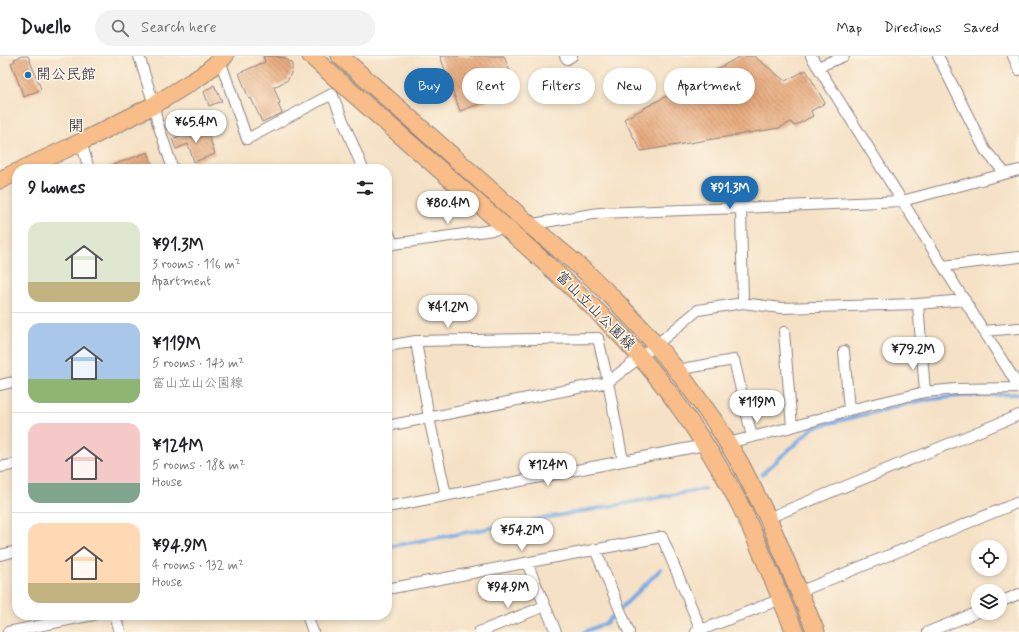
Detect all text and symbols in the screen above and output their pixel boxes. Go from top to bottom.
search box [95,10,375,46]
text: Dwello [20,15,71,40]
icon: search [109,17,131,39]
text: Search here [141,18,217,38]
text: Map [836,19,862,37]
text: Directions [884,19,942,37]
text: Saved [964,19,999,37]
place label: 開公民館 [36,65,96,85]
chip: Buy [404,68,454,104]
chip: Rent [462,68,520,104]
chip: Filters [528,68,595,104]
chip: New [603,68,656,104]
chip: Apartment [664,68,755,104]
marker: 開公民館 [23,70,33,80]
pin: ¥65.4M [163,110,229,144]
text: ¥65.4M [175,114,217,131]
district label: 開 [68,116,84,137]
pin: ¥91.3M [697,176,763,210]
text: 9 homes [28,177,85,199]
icon: filters [354,177,376,199]
text: ¥91.3M [710,180,750,197]
pin: ¥80.4M [415,191,481,225]
text: ¥80.4M [426,195,470,212]
text: ¥91.3M [152,234,204,256]
icon: home [60,238,108,286]
text: 3 rooms · 116 m² [152,256,241,273]
street label: 富山立山公園線 [551,267,639,355]
text: Apartment [152,273,211,290]
pin: ¥41.2M [415,295,481,329]
text: ¥41.2M [427,299,469,316]
text: ¥119M [152,333,201,355]
pin: ¥79.2M [880,337,946,371]
icon: home [60,339,108,387]
text: ¥79.2M [891,341,935,358]
text: 5 rooms · 143 m² [152,355,244,372]
text: 富山立山公園線 [152,375,243,392]
pin: ¥119M [729,390,785,424]
text: ¥119M [738,394,776,411]
text: ¥124M [152,435,203,457]
icon: home [60,439,108,487]
pin: ¥124M [520,453,576,487]
text: 5 rooms · 188 m² [152,457,245,474]
text: ¥124M [528,457,568,474]
text: House [152,474,183,491]
pin: ¥54.2M [489,518,555,552]
text: ¥54.2M [500,522,544,539]
text: ¥94.9M [152,535,207,557]
icon: home [60,539,108,587]
map controls [971,540,1007,620]
button: locate [971,540,1007,576]
text: 4 rooms · 132 m² [152,557,244,574]
text: House [152,574,183,591]
pin: ¥94.9M [475,575,541,609]
text: ¥94.9M [487,579,529,596]
button: layers [971,584,1007,620]

